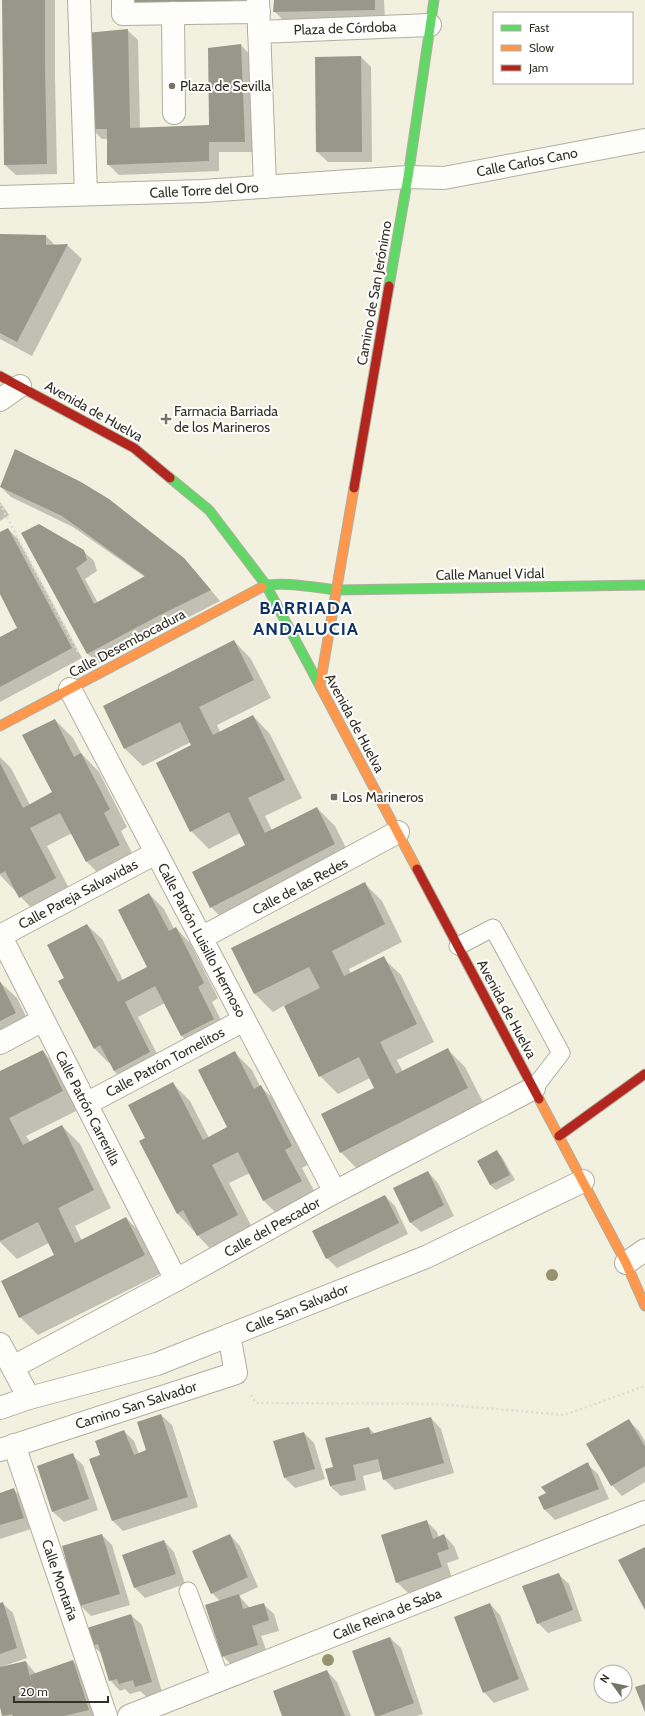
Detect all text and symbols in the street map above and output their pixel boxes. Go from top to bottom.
legend [493,12,633,84]
street label: Plaza de Córdoba [293,17,397,39]
text: Fast [529,20,549,35]
text: Slow [529,40,554,55]
text: Jam [528,60,548,75]
place label: Plaza de Sevilla [180,77,271,95]
marker: Plaza de Sevilla [167,81,177,91]
street label: Calle Carlos Cano [475,143,579,181]
street label: Calle Torre del Oro [149,178,259,202]
street label: Camino de San Jerónimo [352,219,396,367]
street label: Avenida de Huelva [42,377,147,446]
place label: Farmacia Barriada de los Marineros [174,402,278,436]
marker: Farmacia Barriada de los Marineros [161,414,171,424]
street label: Calle Manuel Vidal [435,564,545,584]
district label: BARRIADA ANDALUCIA [253,597,359,640]
street label: Calle Desembocadura [66,605,189,681]
street label: Avenida de Huelva [321,670,389,776]
place label: Los Marineros [342,788,424,806]
marker: Los Marineros [329,792,339,802]
street label: Calle de las Redes [249,853,351,919]
street label: Calle Pareja Salvavidas [15,855,141,933]
street label: Calle Patrón Luisillo Hermoso [154,860,251,1021]
street label: Avenida de Huelva [473,956,541,1062]
street label: Calle Patrón Tornelitos [102,1023,228,1101]
street label: Calle Patrón Carrerilla [51,1048,125,1169]
street label: Calle del Pescador [221,1193,324,1261]
street label: Calle San Salvador [243,1279,352,1337]
street label: Camino San Salvador [73,1377,200,1433]
street label: Calle Montaña [38,1537,82,1623]
street label: Calle Reina de Saba [330,1584,444,1644]
north arrow [593,1664,633,1704]
text: N [597,1671,613,1686]
scale bar [14,1678,108,1704]
text: 20 m [20,1684,48,1699]

